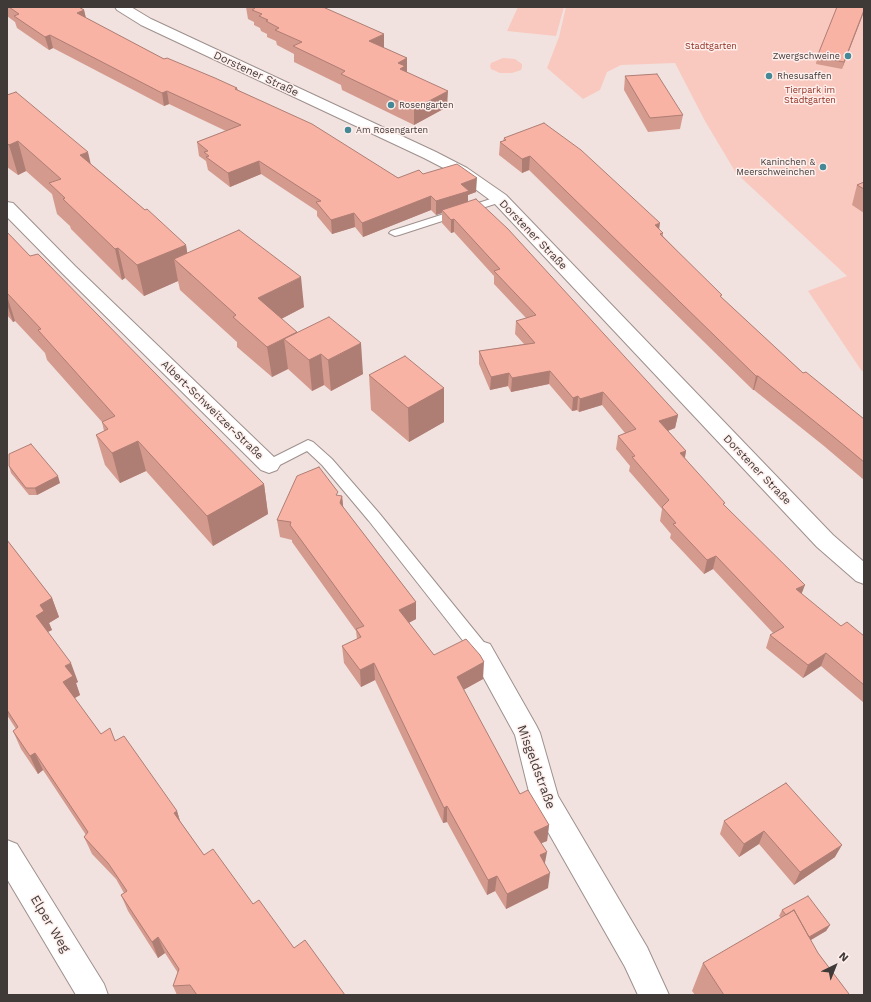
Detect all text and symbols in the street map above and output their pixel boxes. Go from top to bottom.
park label: Stadtgarten [685,41,737,51]
street label: Dorstener Straße [211,49,301,99]
place label: Zwergschweine [773,51,840,61]
marker: Zwergschweine [843,51,853,61]
marker: Rhesusaffen [764,71,774,81]
place label: Rhesusaffen [777,71,832,81]
park label: Tierpark im Stadtgarten [784,85,836,106]
marker: Rosengarten [386,100,396,110]
place label: Rosengarten [399,100,454,110]
marker: Am Rosengarten [343,125,353,135]
place label: Am Rosengarten [356,125,428,135]
place label: Kaninchen & Meerschweinchen [736,157,815,178]
marker: Kaninchen & Meerschweinchen [818,162,828,172]
street label: Dorstener Straße [496,197,570,273]
street label: Albert-Schweitzer-Straße [158,358,266,462]
street label: Dorstener Straße [720,432,794,508]
street label: Misgeldstraße [514,723,558,811]
street label: Elper Weg [27,892,73,956]
north arrow [815,946,855,986]
text: N [836,949,851,964]

